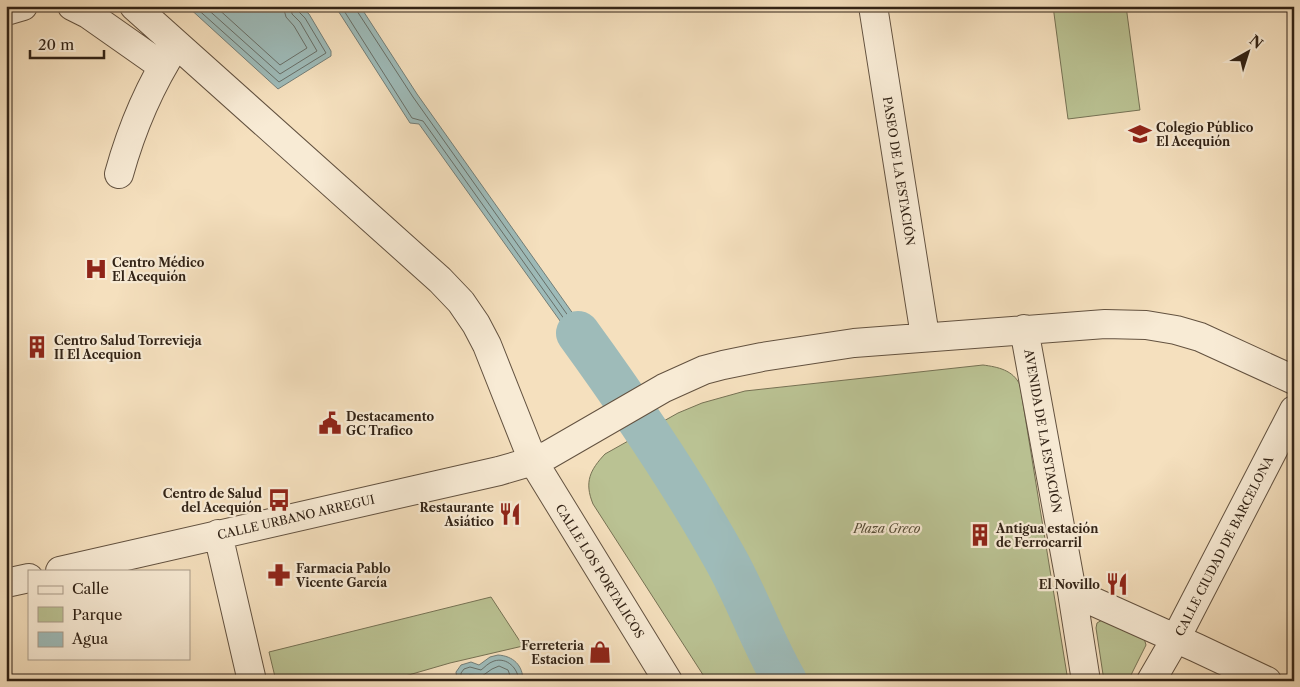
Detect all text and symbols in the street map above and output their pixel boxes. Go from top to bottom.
scale bar [30,28,104,60]
north arrow [1222,28,1272,78]
text: N [1246,31,1267,53]
text: 20 m [38,35,74,54]
street label: PASEO DE LA ESTACIÓN [880,95,919,247]
place label: Colegio Público El Acequión [1156,120,1254,149]
school or university icon: Colegio Público El Acequión [1127,121,1153,147]
place label: Centro Médico El Acequión [112,255,205,284]
hospital icon: Centro Médico El Acequión [83,256,109,282]
place label: Centro Salud Torrevieja II El Acequion [54,333,203,362]
building icon: Centro Salud Torrevieja II El Acequion [24,334,50,360]
street label: AVENIDA DE LA ESTACIÓN [1021,347,1066,514]
place label: Destacamento GC Trafico [346,409,435,438]
public building icon: Destacamento GC Trafico [317,410,343,436]
street label: CALLE CIUDAD DE BARCELONA [1172,452,1277,639]
place label: Centro de Salud del Acequión [163,486,263,515]
bus stop icon: Centro de Salud del Acequión [266,487,292,513]
street label: CALLE URBANO ARREGUI [216,492,376,542]
place label: Restaurante Asiático [420,500,494,529]
restaurant icon: Restaurante Asiático [497,501,523,527]
street label: CALLE LOS PORTALICOS [552,501,648,641]
park label: Plaza Greco [853,521,921,536]
place label: Antigua estación de Ferrocarril [995,521,1099,550]
building icon: Antigua estación de Ferrocarril [967,522,993,548]
place label: Farmacia Pablo Vicente García [295,561,391,590]
pharmacy icon: Farmacia Pablo Vicente García [266,562,292,588]
legend [28,570,190,660]
restaurant icon: El Novillo [1104,571,1130,597]
place label: El Novillo [1039,577,1100,592]
text: Calle [72,579,109,598]
text: Parque [72,605,122,624]
text: Agua [71,629,108,648]
place label: Ferreteria Estacion [521,638,585,667]
shop icon: Ferreteria Estacion [587,639,613,665]

